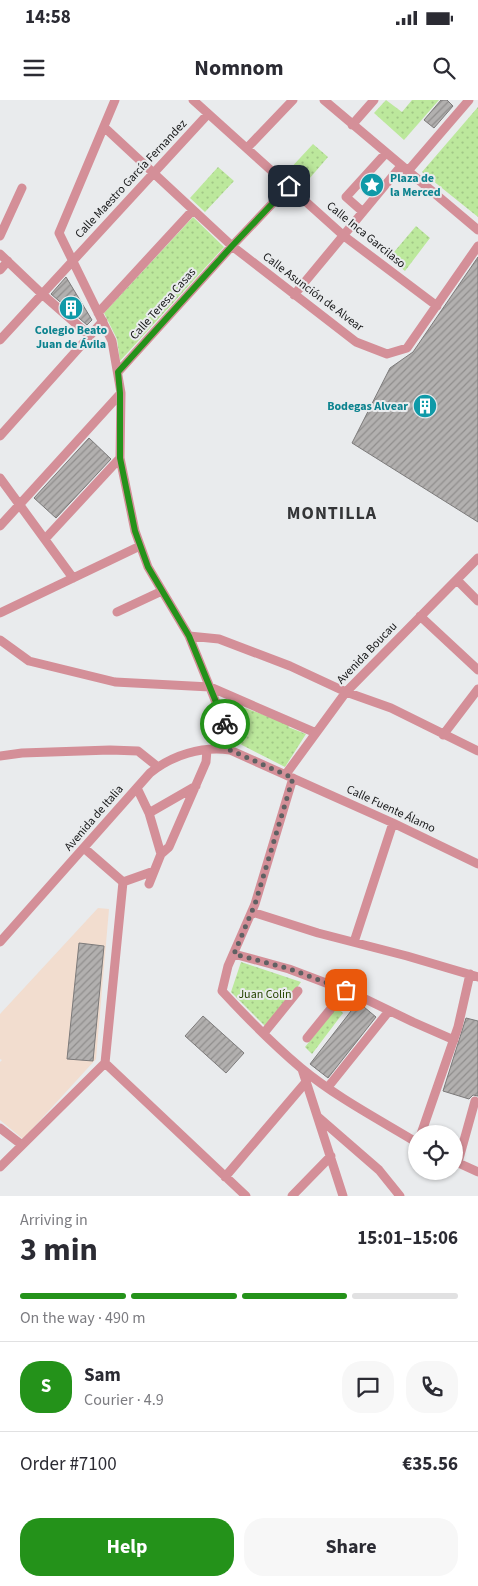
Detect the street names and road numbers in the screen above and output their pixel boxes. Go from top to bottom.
street label: Calle Maestro García Fernandez [71,116,191,242]
street label: Calle Inca Garcilaso [323,198,409,272]
street label: Calle Asunción de Alvear [259,248,368,336]
street label: Calle Teresa Casas [126,264,200,344]
street label: Avenida Boucau [333,618,401,688]
street label: Avenida de Italia [60,781,128,855]
street label: Calle Fuente Álamo [344,781,438,837]

